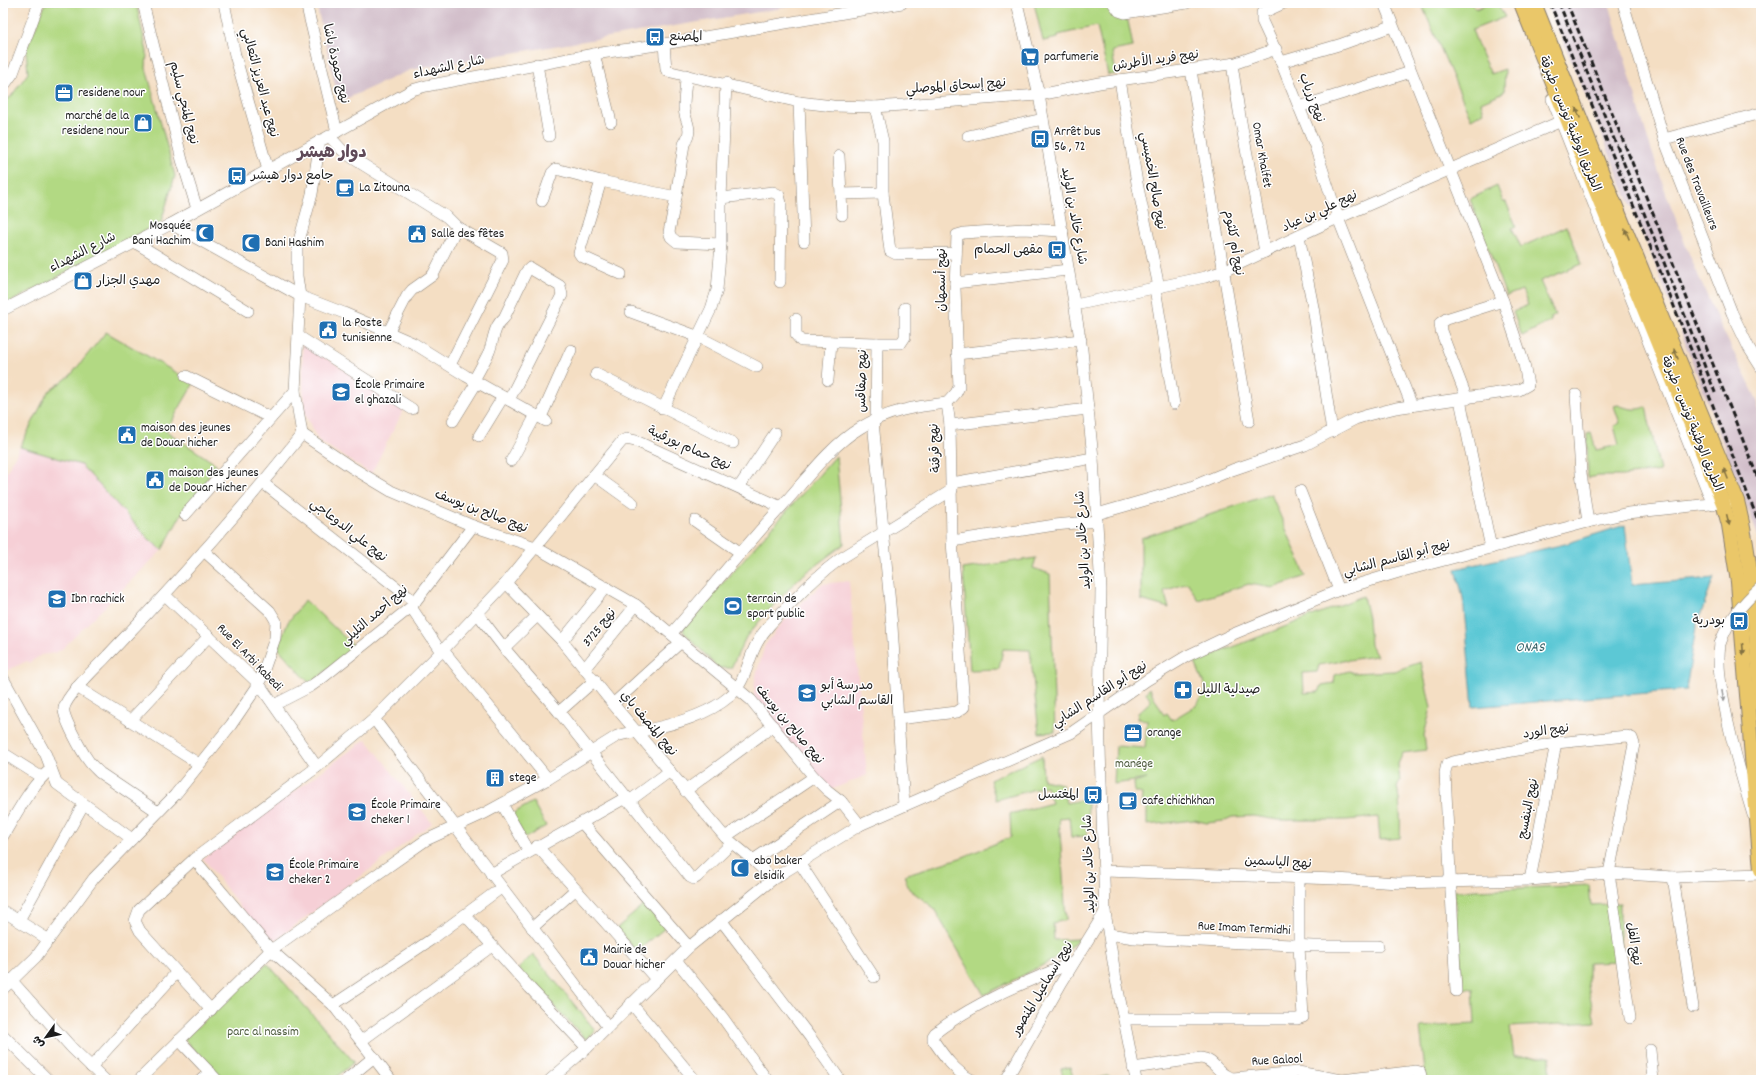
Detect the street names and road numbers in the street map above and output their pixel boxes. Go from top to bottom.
street label: نهج حمودة باشا [317,22,353,106]
street label: نهج عبد العزيز الثعالبي [235,26,283,140]
street label: نهج فريد الأطرش [1112,45,1200,76]
street label: شارع الشهداء [411,51,487,85]
street label: الطريق الوطنية تونس - طبرقة [1533,53,1605,195]
street label: نهج المنجي سليم [163,59,203,147]
street label: نهج زرياب [1293,70,1329,126]
street label: نهج إسحاق الموصلي [905,74,1007,100]
street label: Omar Khalfet [1246,121,1276,190]
street label: نهج صالح الخميسي [1134,131,1170,231]
street label: Rue des Travailleurs [1669,135,1723,233]
street label: شارع خالد بن الوليد [1055,166,1091,266]
street label: نهج علي بن عياد [1279,186,1361,238]
street label: نهج أم كلثوم [1218,209,1248,277]
street label: شارع الشهداء [46,228,120,278]
street label: نهج أسمهان [933,248,952,312]
street label: نهج صفاقس [853,349,873,413]
street label: الطريق الوطنية تونس - طبرقة [1655,353,1727,495]
street label: نهج حمام بورقيبة [644,422,734,476]
street label: نهج قرقنة [925,423,947,473]
street label: نهج صالح بن يوسف [432,485,530,539]
street label: شارع خالد بن الوليد [1071,490,1097,590]
street label: نهج علي الدوعاجي [305,495,391,567]
street label: نهج أبو القاسم الشابي [1341,536,1453,582]
street label: نهج أحمد التليلي [337,581,413,651]
street label: نهج 3725 [579,605,621,651]
street label: Rue El Arbi Kabedi [212,620,287,696]
street label: نهج أبو القاسم الشابي [1049,657,1151,733]
street label: نهج صالح بن يوسف [750,681,828,769]
street label: نهج المنصف باي [615,687,681,761]
street label: نهج الورد [1522,719,1570,745]
street label: نهج البنفسج [1514,777,1544,841]
street label: شارع خالد بن الوليد [1079,814,1101,914]
street label: نهج الياسمين [1244,852,1312,874]
street label: Rue Imam Termidhi [1197,917,1292,941]
street label: نهج الفل [1620,921,1646,967]
street label: نهج اسماعيل المنصور [1007,938,1079,1041]
street label: Rue Galool [1251,1050,1303,1072]

